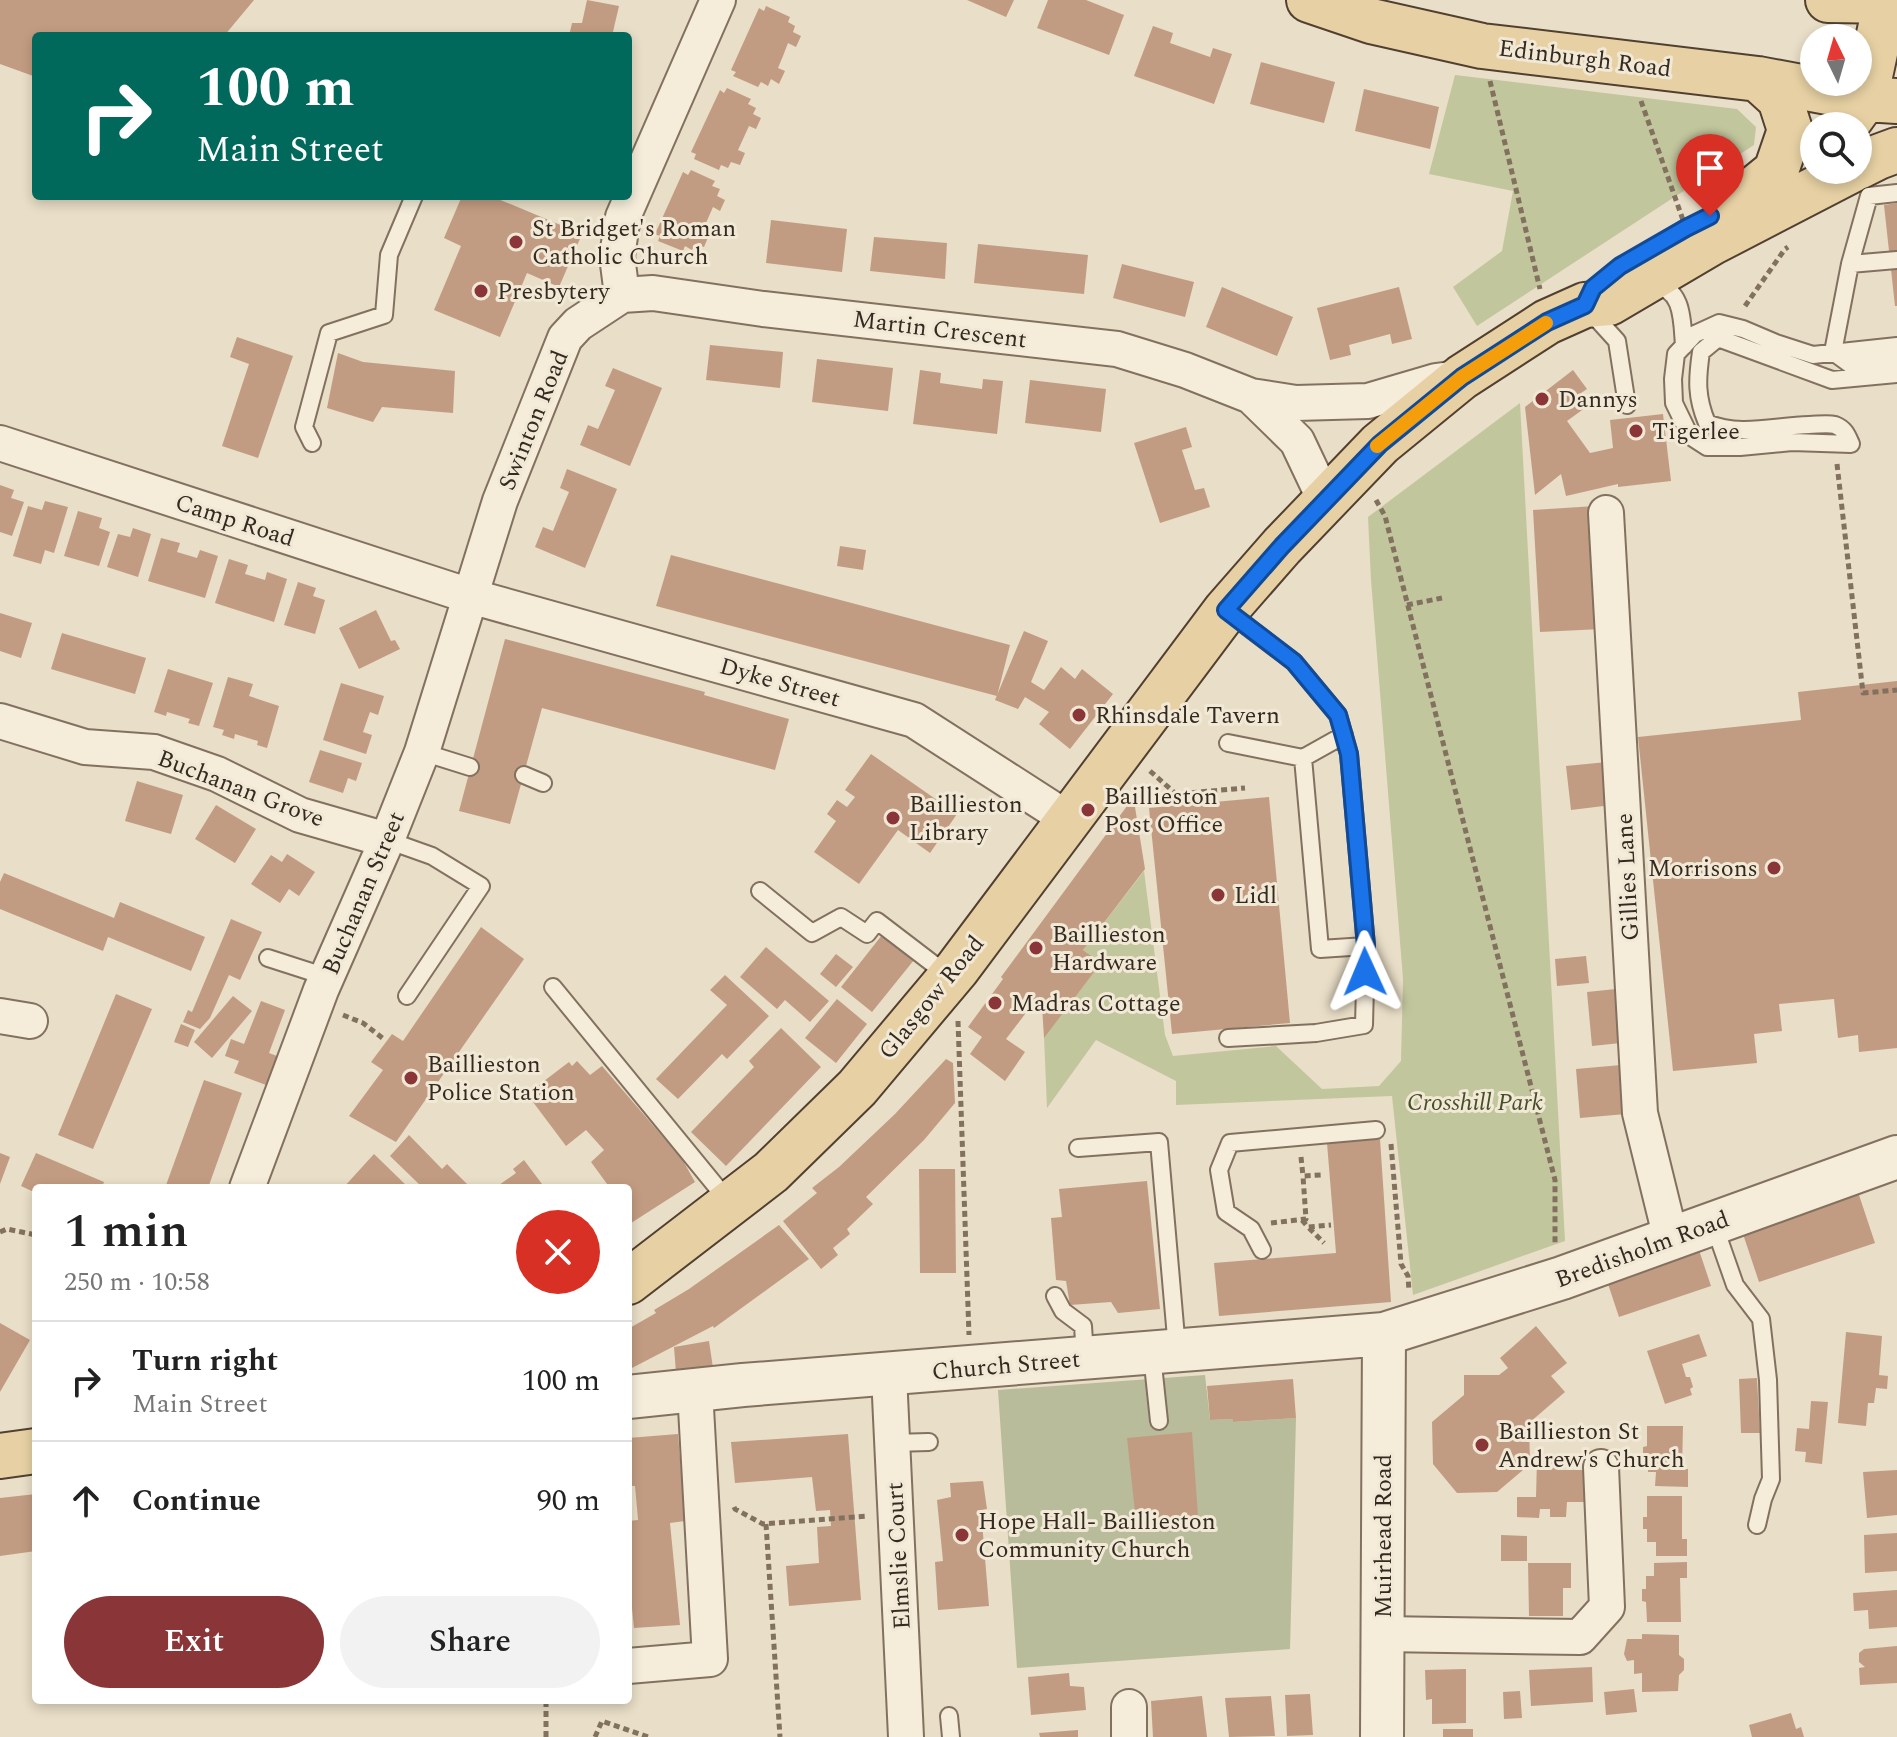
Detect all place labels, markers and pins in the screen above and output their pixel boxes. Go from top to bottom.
pin [1676,134,1744,216]
place label: St Bridget's Roman Catholic Church [532,211,736,275]
marker: St Bridget's Roman Catholic Church [507,233,525,251]
place label: Presbytery [497,274,611,310]
marker: Presbytery [472,282,490,300]
place label: Dannys [1558,382,1638,418]
marker: Dannys [1533,390,1551,408]
place label: Tigerlee [1652,414,1740,450]
marker: Tigerlee [1627,422,1645,440]
place label: Rhinsdale Tavern [1095,698,1280,734]
marker: Rhinsdale Tavern [1070,706,1088,724]
place label: Baillieston Post Office [1104,779,1223,843]
place label: Baillieston Library [909,787,1023,851]
marker: Baillieston Post Office [1079,801,1097,819]
marker: Baillieston Library [884,809,902,827]
place label: Morrisons [1648,851,1758,887]
marker: Morrisons [1765,859,1783,877]
place label: Lidl [1234,878,1277,914]
marker: Lidl [1209,886,1227,904]
place label: Baillieston Hardware [1052,917,1166,981]
marker: Baillieston Hardware [1027,939,1045,957]
place label: Madras Cottage [1011,986,1181,1022]
marker: Madras Cottage [986,994,1004,1012]
place label: Baillieston Police Station [427,1047,575,1111]
marker: Baillieston Police Station [402,1069,420,1087]
place label: Baillieston St Andrew's Church [1498,1414,1685,1478]
marker: Baillieston St Andrew's Church [1473,1436,1491,1454]
place label: Hope Hall- Baillieston Community Church [978,1504,1216,1568]
marker: Hope Hall- Baillieston Community Church [953,1526,971,1544]

